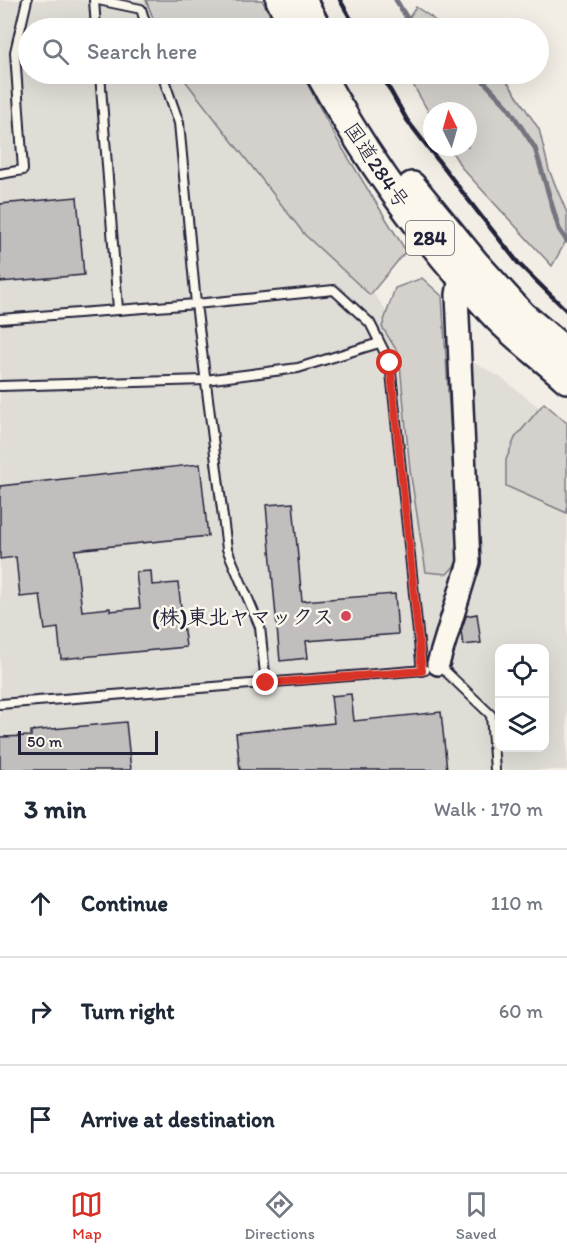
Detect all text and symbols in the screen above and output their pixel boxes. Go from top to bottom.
search box [18,18,549,84]
icon: search [39,35,72,68]
text: Search here [87,38,197,65]
north arrow [423,102,477,156]
street label: 国道284号 [339,117,415,213]
road number: 284 [406,221,454,255]
route start [376,349,402,375]
place label: (株)東北ヤマックス [152,604,334,630]
marker: (株)東北ヤマックス [339,609,353,623]
map controls [495,644,549,752]
button: locate [495,644,549,698]
route end [252,669,278,695]
button: layers [495,698,549,752]
scale bar [18,728,158,756]
text: 50 m [27,732,62,751]
text: 3 min [24,793,86,825]
text: Walk · 170 m [434,797,543,821]
icon: ahead [24,887,57,920]
text: Continue [81,890,168,917]
text: 110 m [491,891,543,915]
icon: right [24,995,57,1028]
text: Turn right [81,998,175,1025]
text: 60 m [499,999,543,1023]
icon: arrive [24,1103,57,1136]
text: Arrive at destination [81,1106,275,1133]
tab: Map [70,1188,103,1243]
tab: Directions [244,1188,315,1243]
tab: Saved [456,1188,497,1243]

